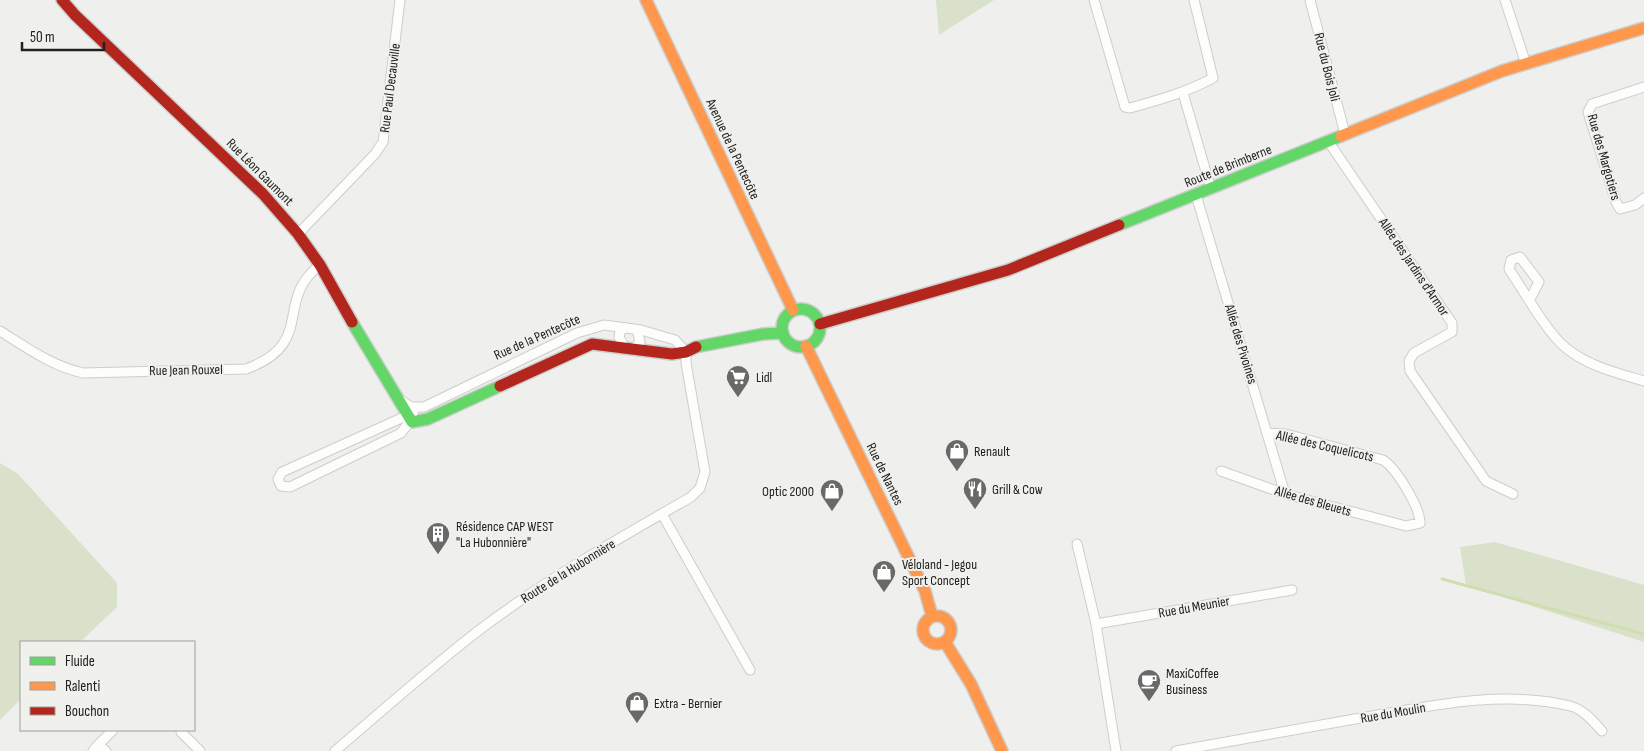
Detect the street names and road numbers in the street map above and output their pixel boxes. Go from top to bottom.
street label: Rue du Bois Joli [1310,31,1344,103]
street label: Rue Paul Decauville [376,42,404,134]
street label: Avenue de la Pentecôte [702,95,764,202]
street label: Rue des Margotiers [1584,112,1624,202]
street label: Rue Léon Gaumont [223,135,297,209]
street label: Route de Brimberne [1182,141,1274,191]
street label: Allée des Jardins d'Armor [1374,214,1453,319]
street label: Allée des Pivoines [1221,301,1261,386]
street label: Rue de la Pentecôte [491,310,583,364]
street label: Rue Jean Rouxel [149,361,223,379]
street label: Allée des Coquelicots [1274,426,1375,465]
street label: Rue de Nantes [863,440,907,508]
street label: Allée des Bleuets [1272,482,1353,520]
street label: Route de la Hubonnière [518,535,618,607]
street label: Rue du Meunier [1157,592,1231,622]
street label: Rue du Moulin [1359,699,1427,727]

